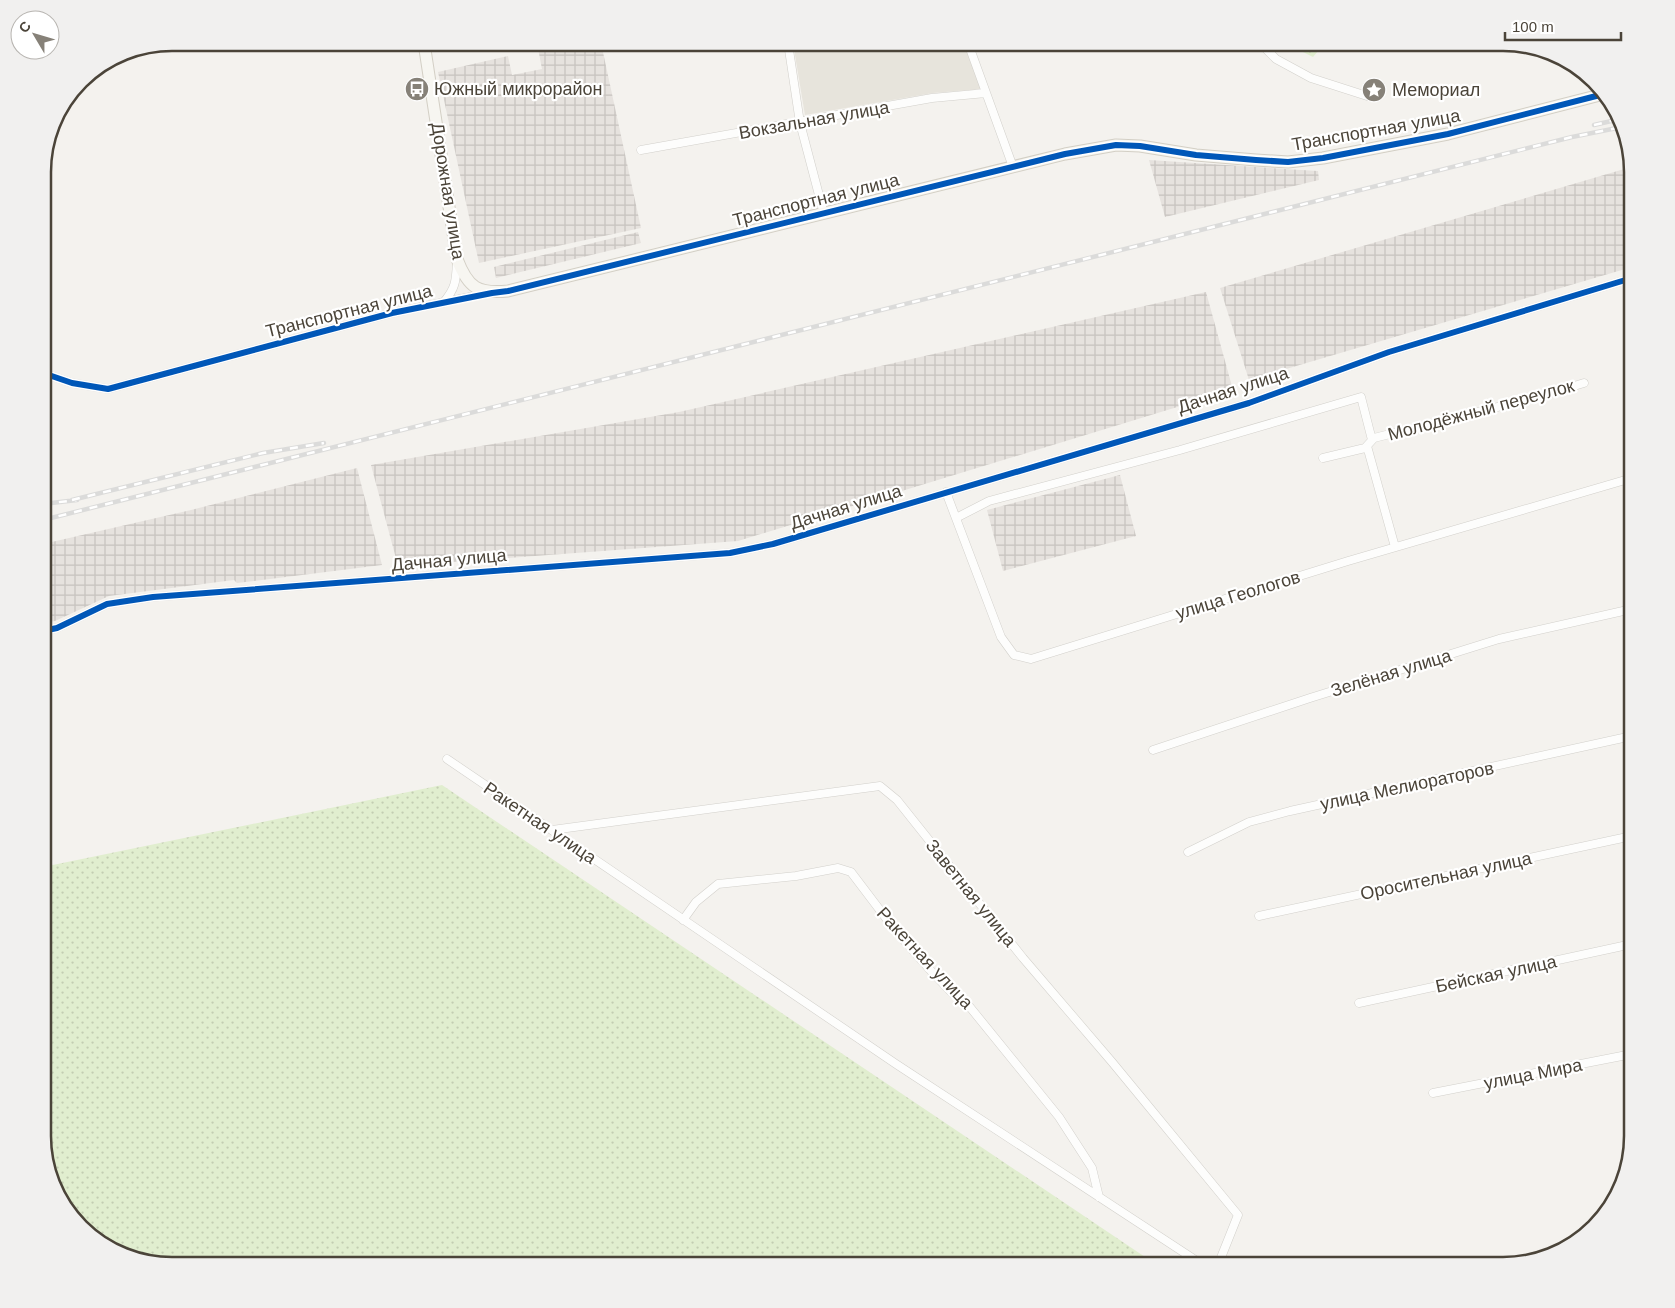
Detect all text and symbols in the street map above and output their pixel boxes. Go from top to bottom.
north arrow [10,10,60,60]
scale bar [1505,10,1621,42]
text: С [15,18,34,36]
text: 100 m [1512,18,1554,35]
bus stop icon: Южный микрорайон [404,76,430,102]
place icon: Мемориал [1361,77,1387,103]
place label: Южный микрорайон [434,79,603,99]
place label: Мемориал [1392,80,1480,100]
street label: Вокзальная улица [737,97,892,143]
street label: Транспортная улица [1290,105,1463,155]
street label: Дорожная улица [427,121,469,262]
street label: Транспортная улица [731,169,902,230]
street label: Транспортная улица [264,280,435,341]
street label: Дачная улица [1175,362,1292,417]
street label: Молодёжный переулок [1385,375,1577,445]
street label: Дачная улица [788,480,905,533]
street label: Дачная улица [391,545,508,575]
street label: улица Геологов [1173,567,1303,623]
street label: Зелёная улица [1328,645,1455,701]
street label: улица Мелиораторов [1318,758,1496,814]
street label: Ракетная улица [480,778,601,869]
street label: Заветная улица [922,835,1021,951]
street label: Оросительная улица [1359,848,1534,904]
street label: Ракетная улица [873,903,978,1014]
street label: Бейская улица [1434,951,1559,997]
street label: улица Мира [1482,1054,1585,1093]

